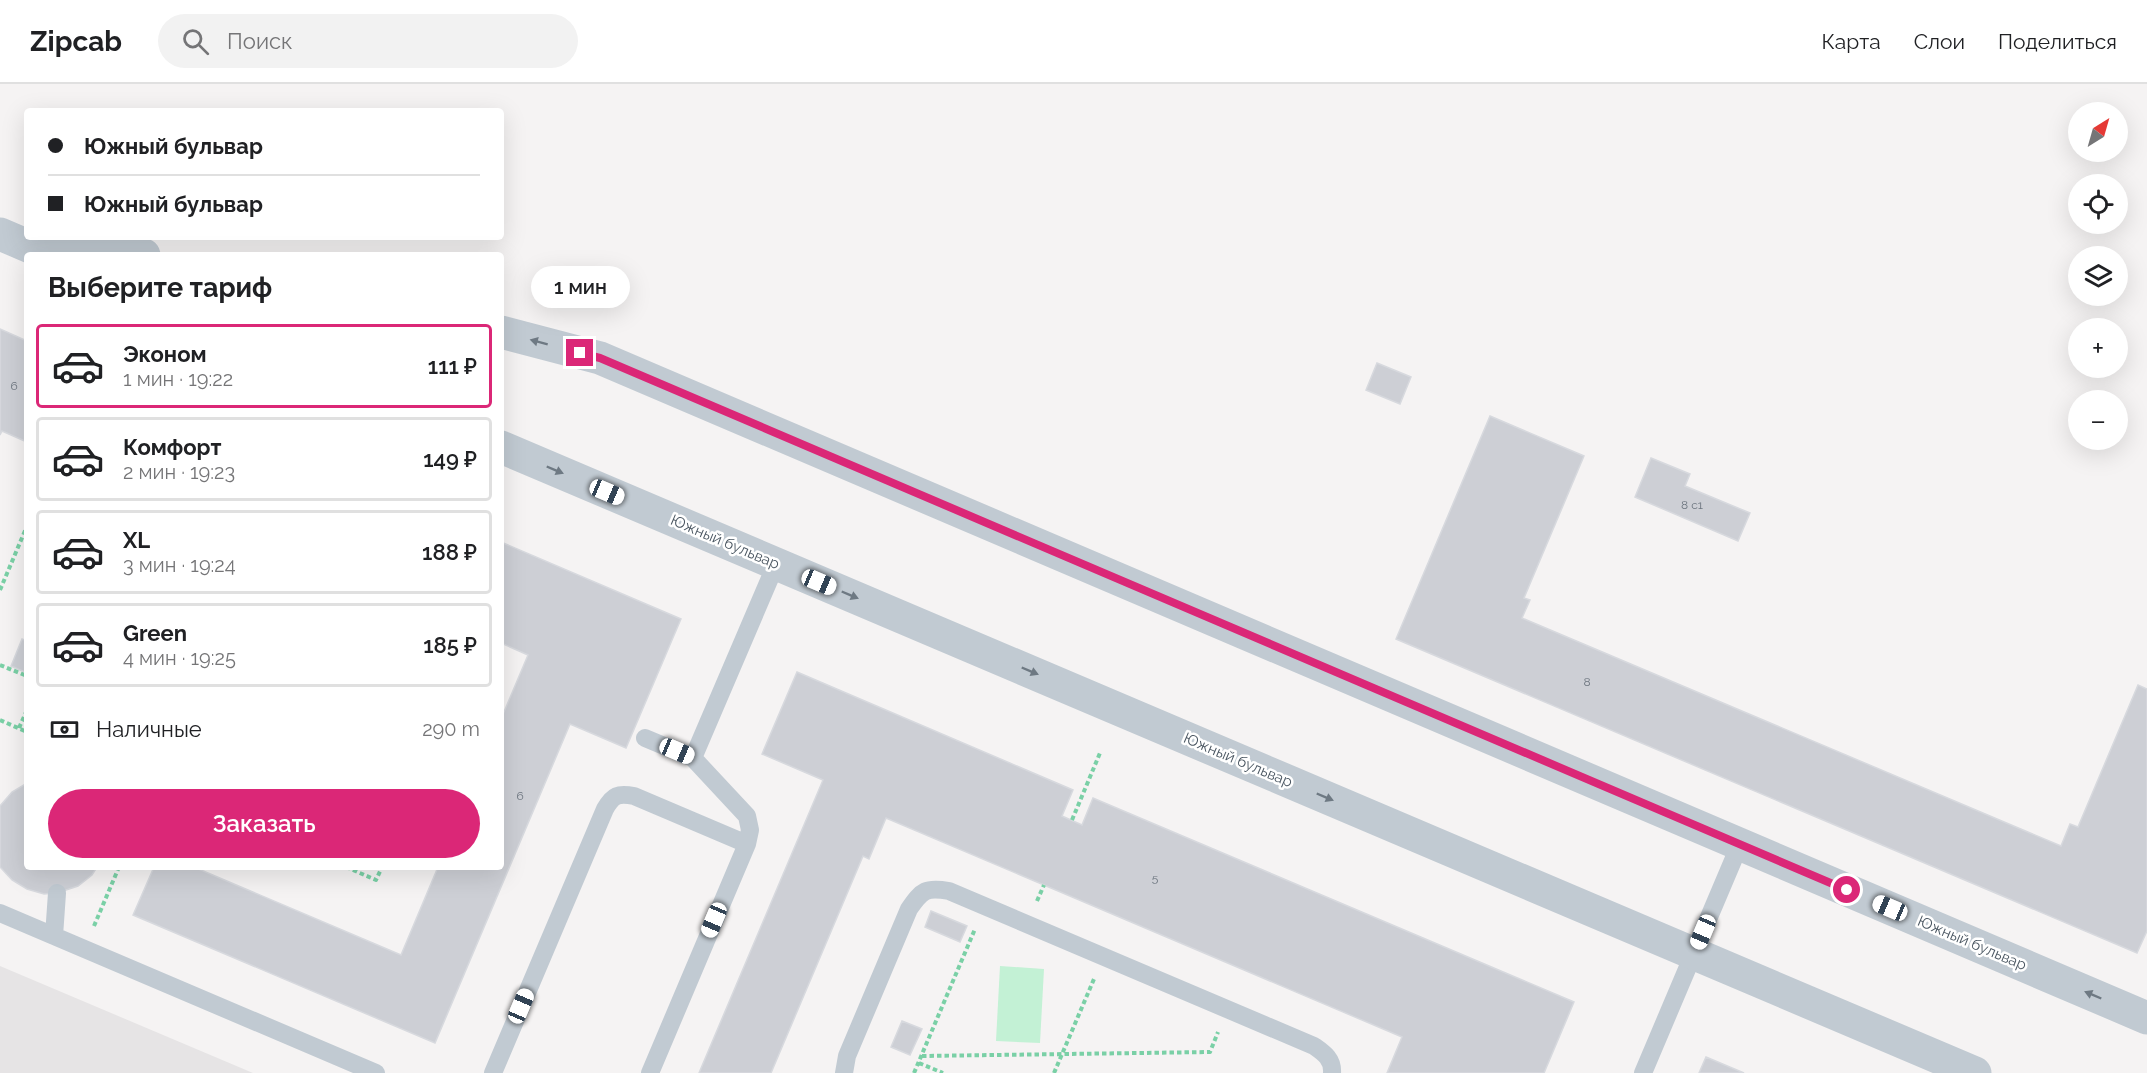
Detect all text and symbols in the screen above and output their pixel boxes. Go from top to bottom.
search box [158,14,578,68]
text: Zipcab [30,25,122,58]
icon: search [179,25,212,58]
text: Поиск [227,28,292,54]
text: Карта [1822,29,1881,54]
text: Слои [1914,29,1965,54]
text: Поделиться [1998,29,2117,54]
north arrow [2068,102,2128,162]
map controls [2068,102,2128,450]
text: Южный бульвар [84,133,263,159]
button: locate [2068,174,2128,234]
text: Южный бульвар [84,191,263,217]
button: layers [2068,246,2128,306]
callout: 1 мин [530,266,630,308]
text: Выберите тариф [48,272,272,303]
text: 1 мин [554,275,607,299]
button: + [2068,318,2128,378]
one-way arrow [530,337,548,346]
icon: car [51,339,105,393]
route end [566,339,593,366]
text: Эконом [123,341,207,367]
text: 111 ₽ [428,353,477,379]
text: 1 мин · 19:22 [123,367,233,391]
house number: 6 [10,379,18,393]
button: − [2068,390,2128,450]
icon: car [51,432,105,486]
text: Комфорт [123,434,221,460]
text: 149 ₽ [423,446,477,472]
text: 2 мин · 19:23 [123,460,235,484]
one-way arrow [546,466,564,475]
car [587,477,627,507]
house number: 8 с1 [1681,498,1703,512]
street label: Южный бульвар [668,511,782,573]
icon: car [51,525,105,579]
text: XL [123,527,150,553]
text: 188 ₽ [422,539,477,565]
text: 3 мин · 19:24 [123,553,236,577]
car [799,567,839,597]
one-way arrow [842,590,860,600]
icon: car [51,618,105,672]
text: Green [123,620,187,646]
text: 185 ₽ [423,632,477,658]
text: 4 мин · 19:25 [123,646,236,670]
one-way arrow [1021,667,1038,676]
house number: 8 [1583,675,1591,689]
icon: cash [48,713,81,746]
text: Наличные [96,716,202,742]
text: 290 m [422,717,480,741]
street label: Южный бульвар [1181,729,1295,791]
car [657,736,697,766]
button: Заказать [48,789,480,858]
house number: 6 [516,789,524,803]
one-way arrow [1317,792,1335,802]
house number: 5 [1152,871,1159,885]
route start [1833,876,1860,903]
car [1870,893,1910,923]
car [699,900,729,940]
car [1688,912,1718,952]
street label: Южный бульвар [1915,912,2029,974]
car [506,986,536,1026]
one-way arrow [2084,990,2102,1000]

